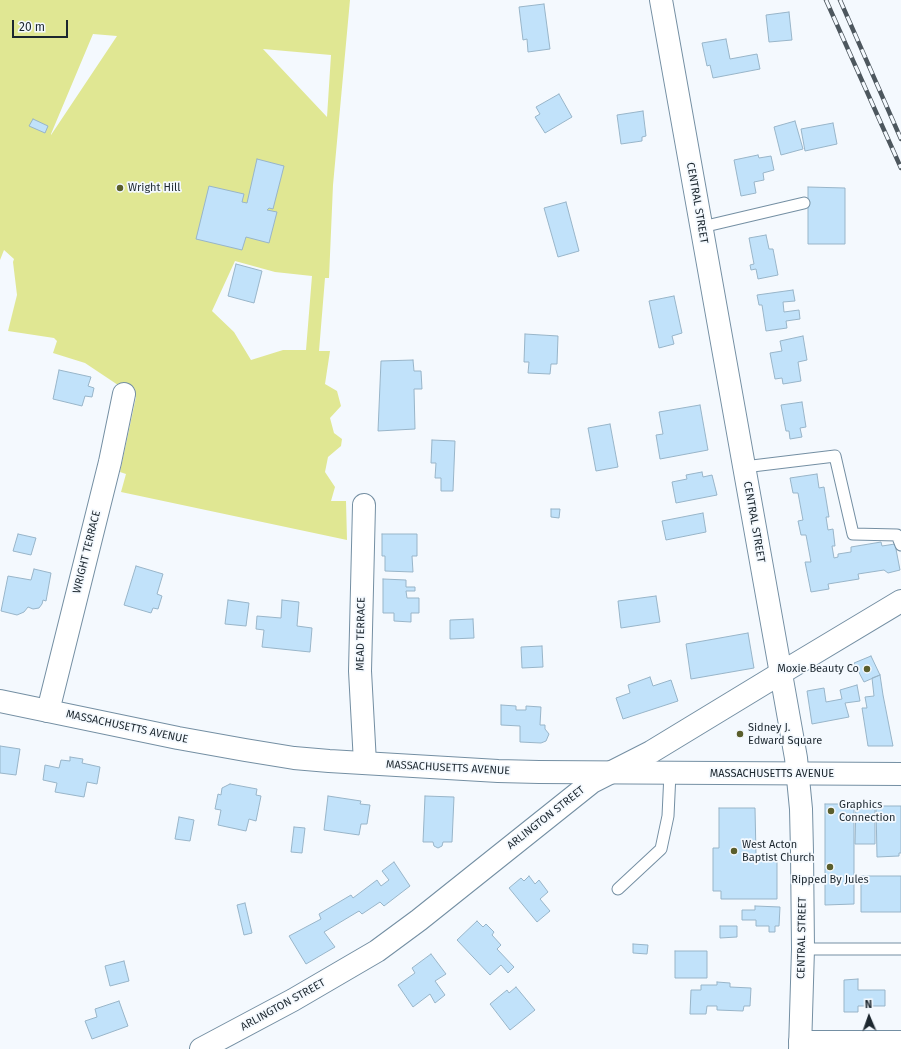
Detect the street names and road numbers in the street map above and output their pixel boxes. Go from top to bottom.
street label: CENTRAL STREET [683,161,711,245]
street label: CENTRAL STREET [740,480,768,564]
street label: WRIGHT TERRACE [70,509,104,595]
street label: MEAD TERRACE [354,597,368,671]
street label: MASSACHUSETTS AVENUE [65,708,189,746]
street label: MASSACHUSETTS AVENUE [386,758,510,778]
street label: MASSACHUSETTS AVENUE [710,767,834,781]
street label: ARLINGTON STREET [505,784,587,852]
street label: CENTRAL STREET [795,897,809,979]
street label: ARLINGTON STREET [238,976,328,1034]

